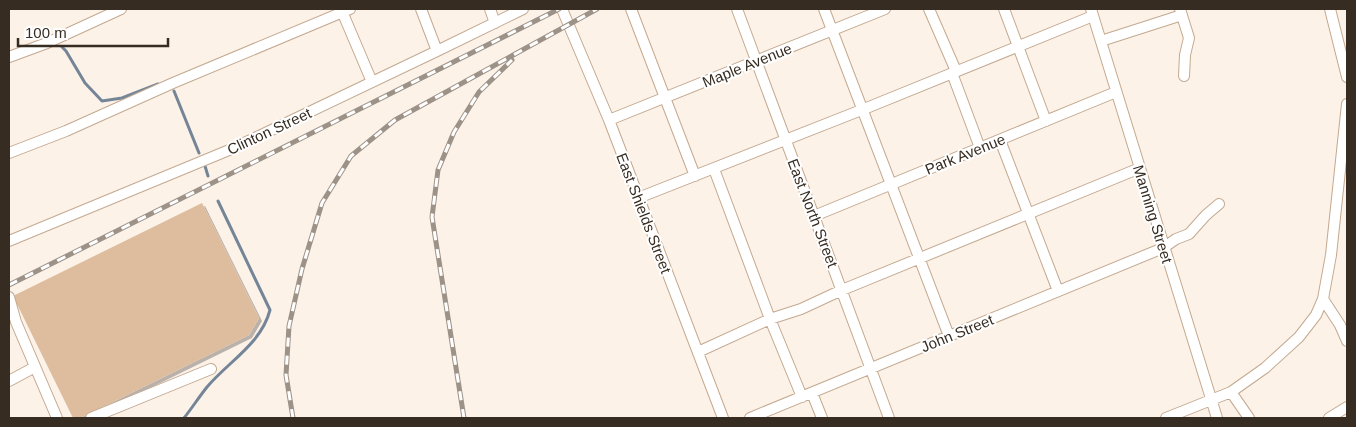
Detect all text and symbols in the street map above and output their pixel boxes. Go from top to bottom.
scale bar [18,15,168,47]
text: 100 m [25,24,67,41]
street label: Maple Avenue [700,39,794,91]
street label: Clinton Street [224,104,315,158]
street label: Park Avenue [923,130,1007,178]
street label: East Shields Street [613,150,675,276]
street label: East North Street [784,156,842,271]
street label: Manning Street [1130,163,1176,266]
street label: John Street [918,310,997,355]

